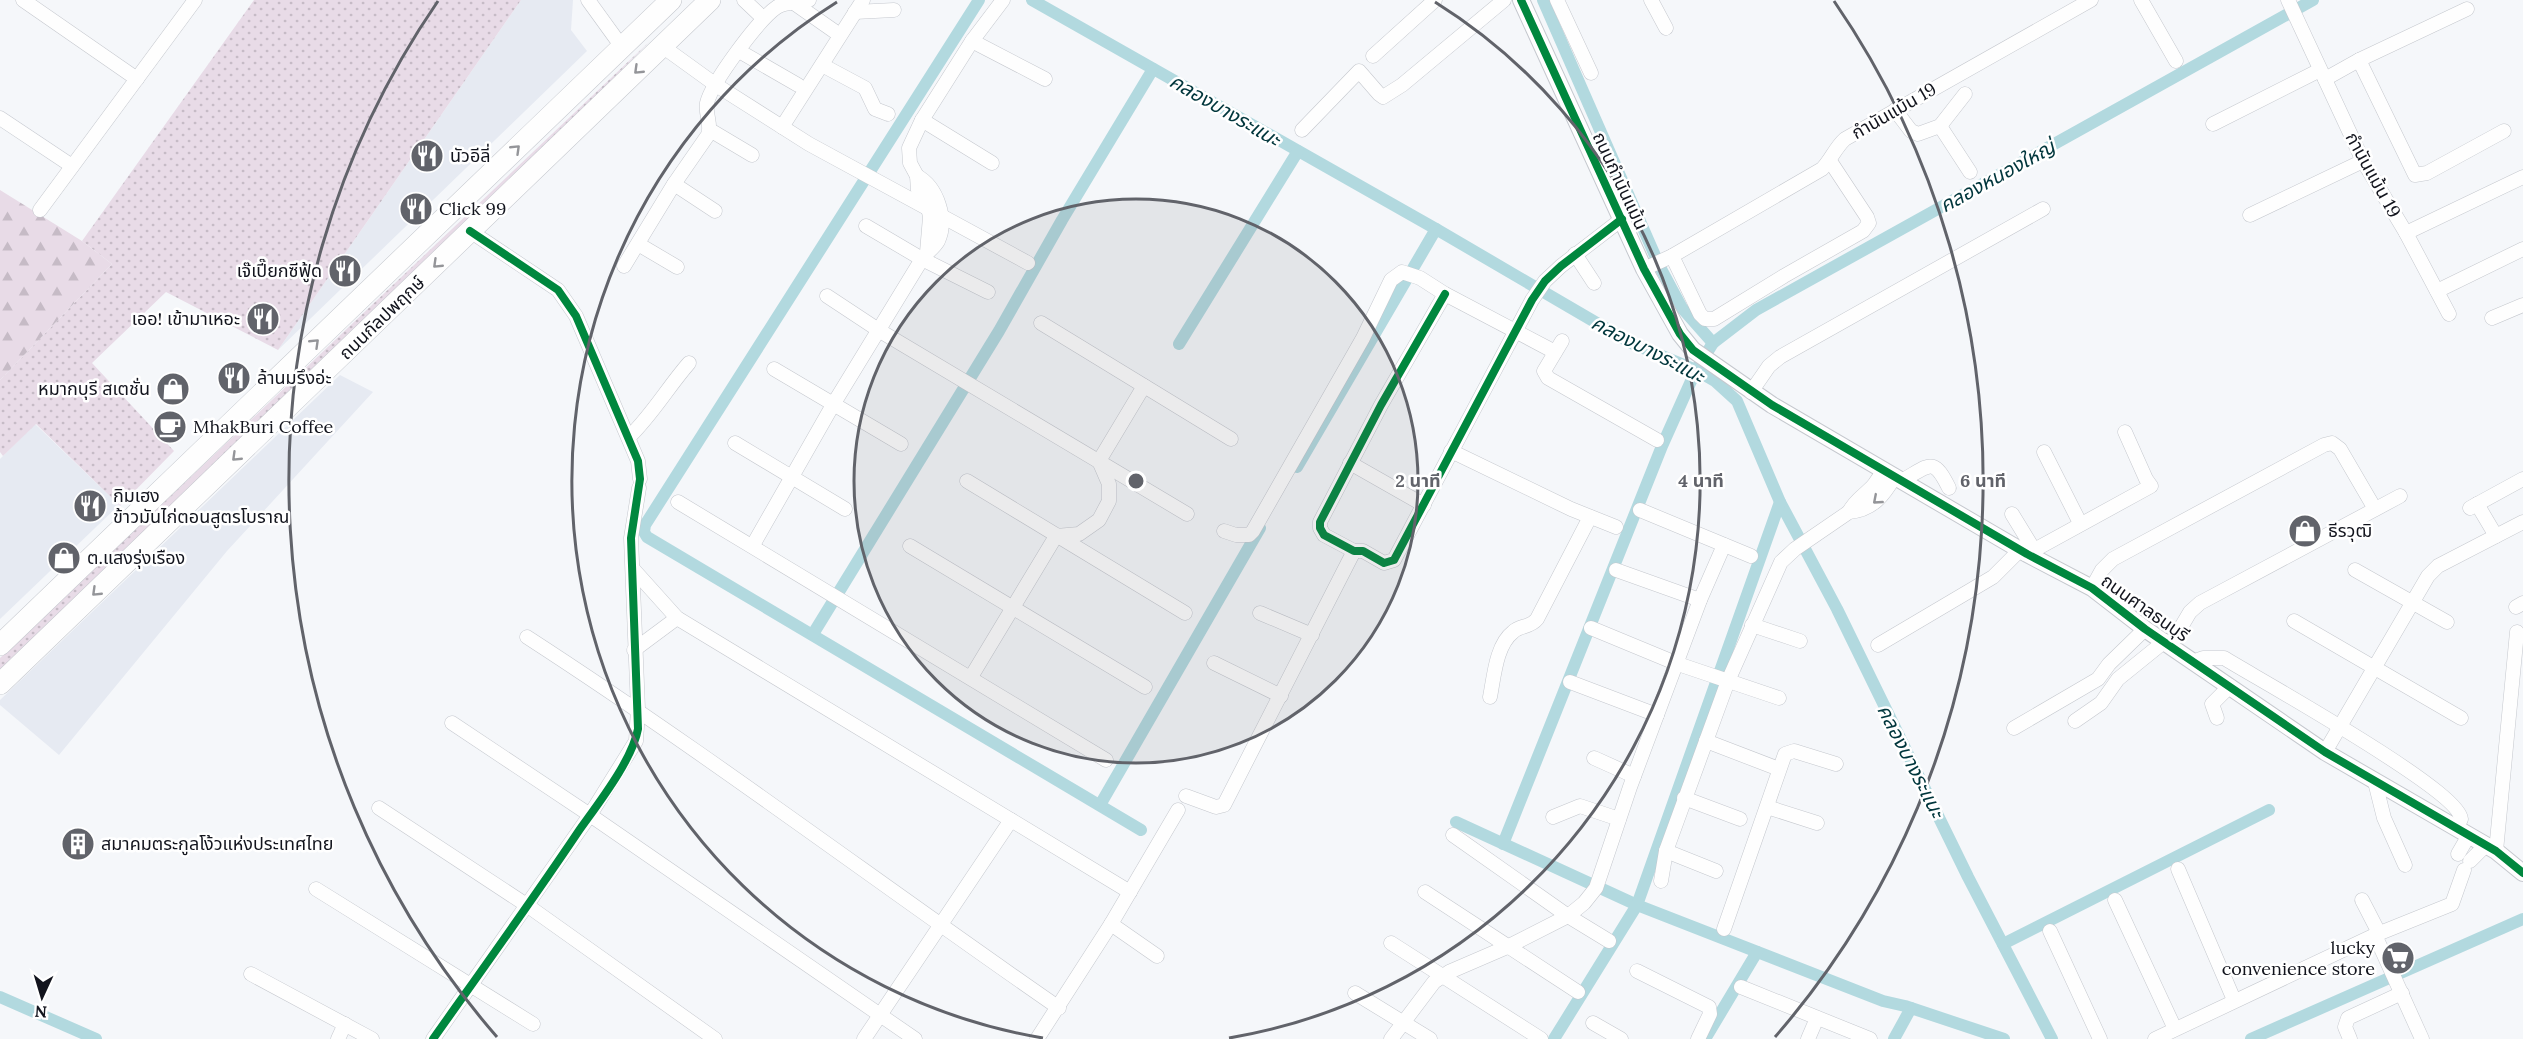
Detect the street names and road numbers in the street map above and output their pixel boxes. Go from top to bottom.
street label: กำนันแม้น 19 [1847,77,1940,144]
street label: ถนนกำนันแม้น [1588,128,1653,233]
street label: กำนันแม้น 19 [2341,128,2406,222]
street label: ถนนกัลปพฤกษ์ [334,271,429,364]
street label: ถนนศาลธนบุรี [2097,569,2194,646]

